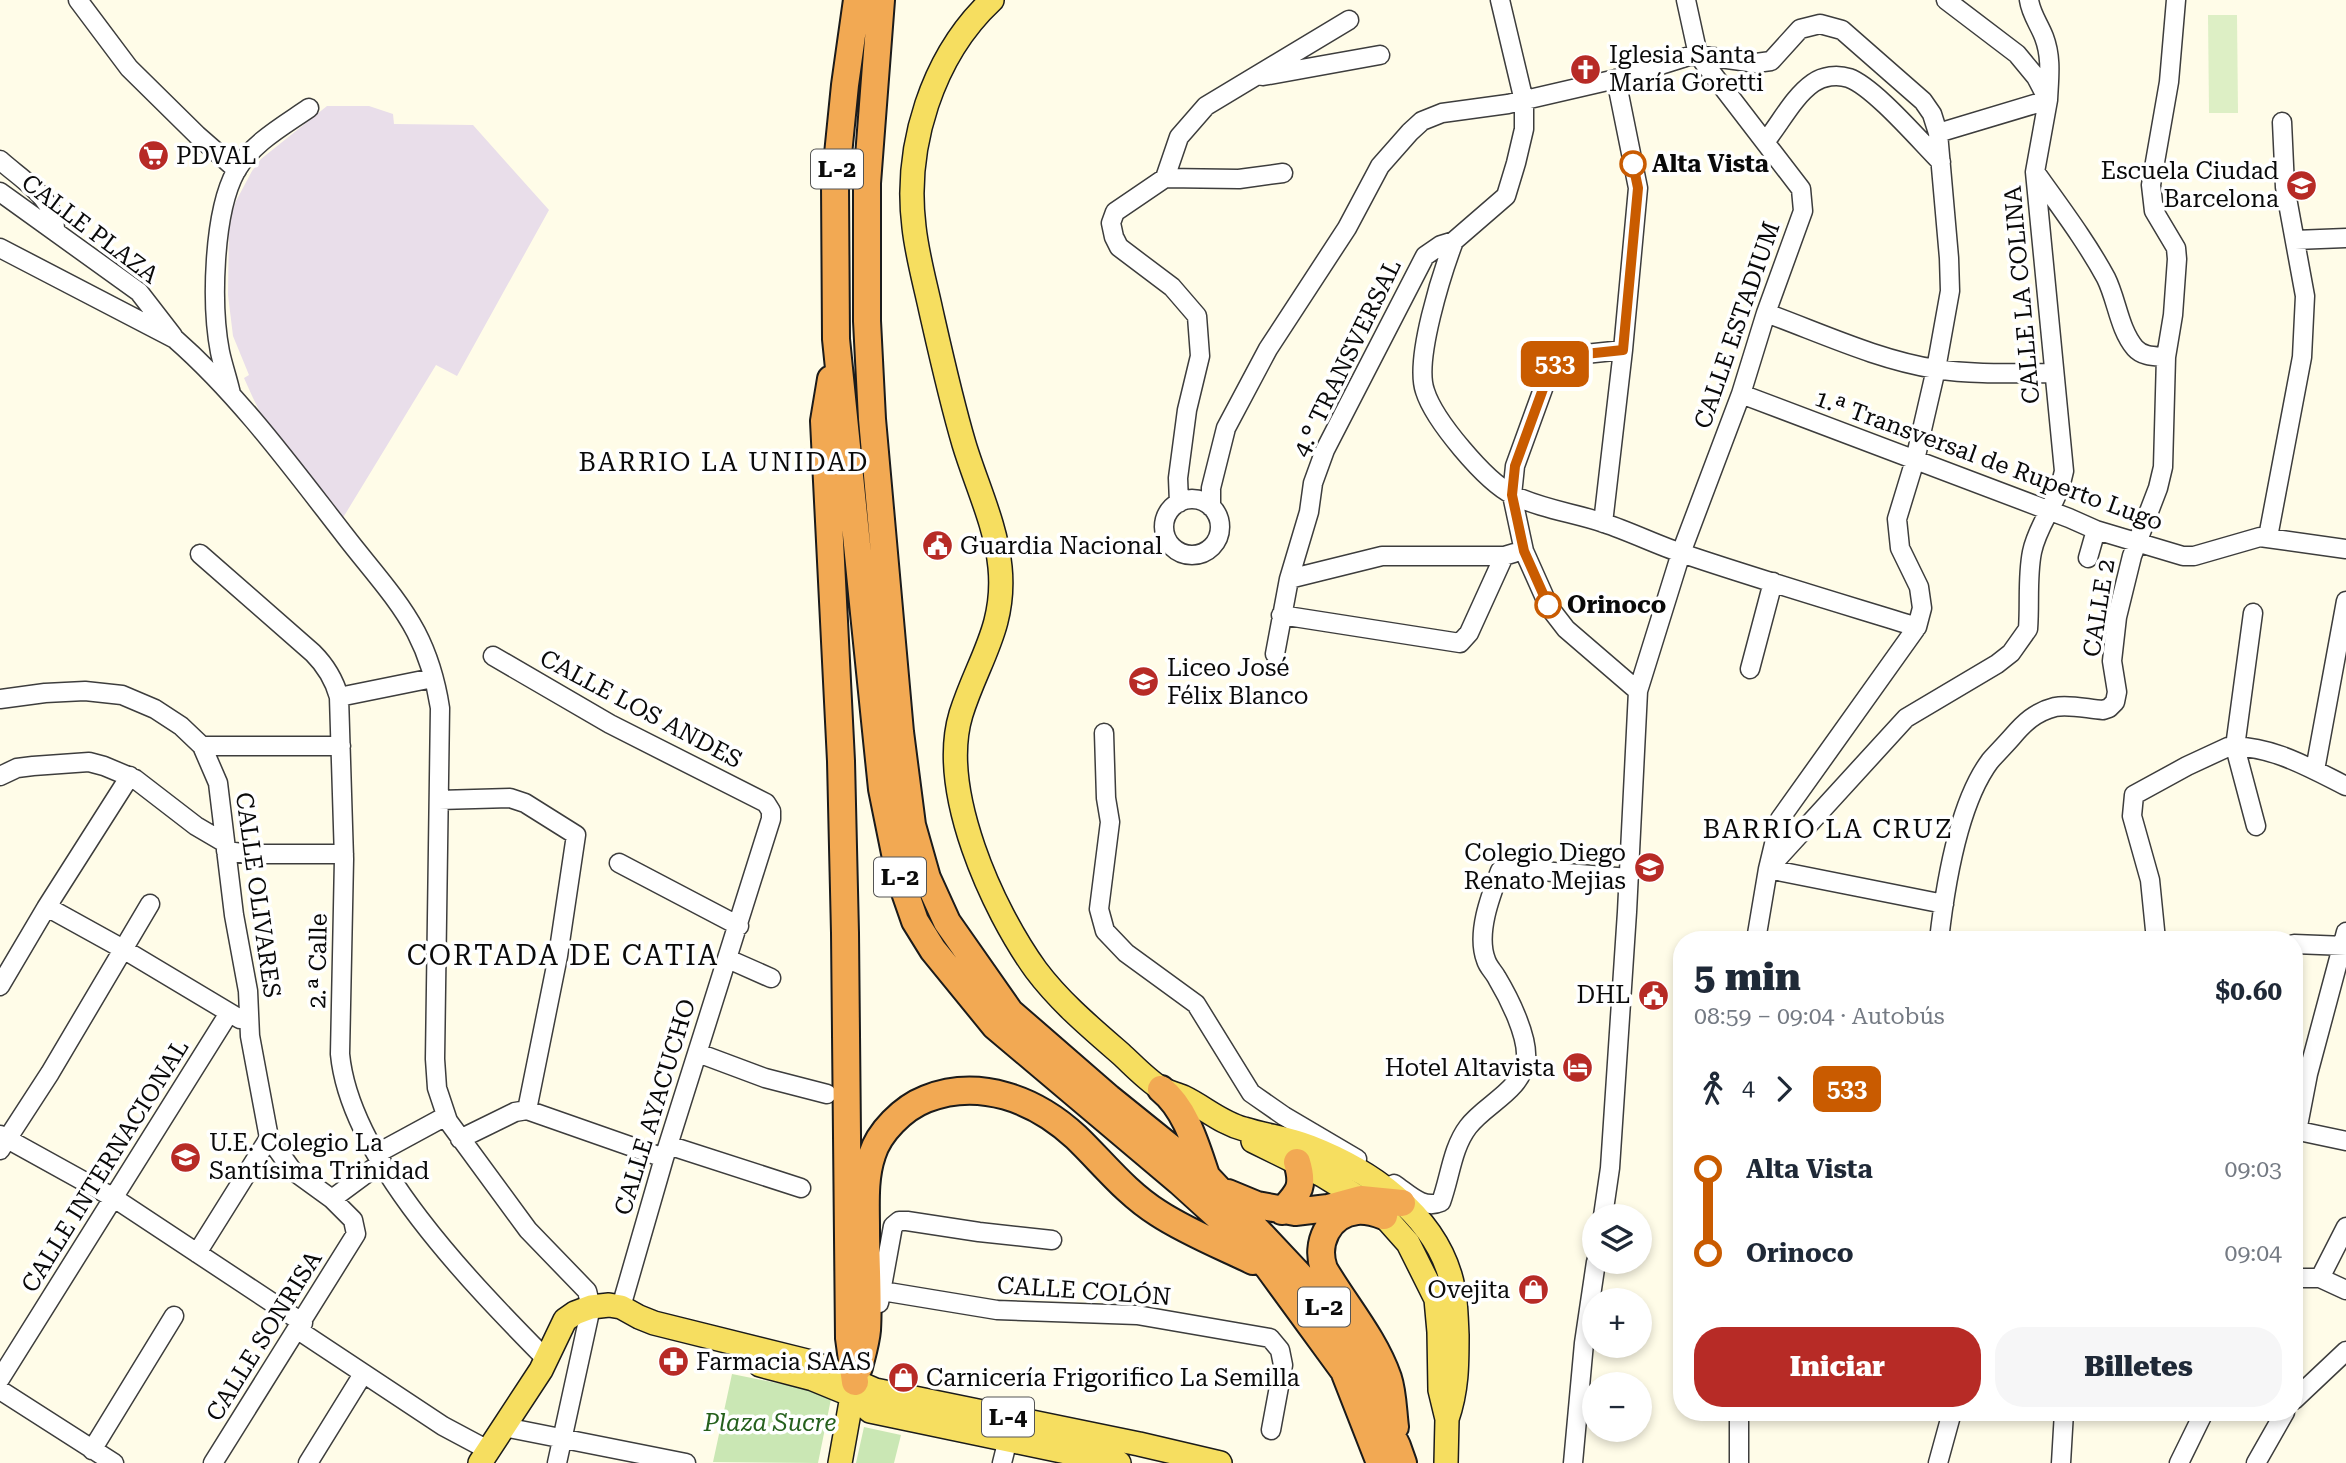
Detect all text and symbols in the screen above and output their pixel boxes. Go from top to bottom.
place label: Iglesia Santa María Goretti [1609,41,1764,97]
church icon: Iglesia Santa María Goretti [1569,52,1603,86]
supermarket icon: PDVAL [136,139,170,173]
place label: PDVAL [176,142,256,170]
road number: L-2 [811,150,863,188]
place label: Alta Vista [1652,150,1769,178]
marker: Alta Vista [1620,151,1646,177]
place label: Escuela Ciudad Barcelona [2101,157,2279,213]
school or university icon: Escuela Ciudad Barcelona [2285,168,2319,202]
street label: CALLE PLAZA [16,169,164,290]
street label: CALLE LA COLINA [1998,185,2045,405]
street label: CALLE ESTADIUM [1688,218,1786,432]
street label: 4.° TRANSVERSAL [1287,255,1407,461]
line badge: 533 [1515,341,1595,387]
text: 533 [1535,350,1575,378]
street label: 1.ª Transversal de Ruperto Lugo [1811,384,2167,536]
district label: BARRIO LA UNIDAD [579,447,869,477]
public building icon: Guardia Nacional [920,529,954,563]
place label: Guardia Nacional [960,532,1162,560]
street label: CALLE 2 [2077,557,2121,659]
place label: Orinoco [1567,591,1666,619]
marker: Orinoco [1535,592,1561,618]
street label: CALLE LOS ANDES [535,644,747,774]
place label: Liceo José Félix Blanco [1167,654,1308,710]
school or university icon: Liceo José Félix Blanco [1127,665,1161,699]
street label: CALLE OLIVARES [230,790,286,1000]
district label: BARRIO LA CRUZ [1703,814,1953,844]
place label: Colegio Diego Renato Mejias [1464,839,1626,895]
school or university icon: Colegio Diego Renato Mejias [1632,850,1666,884]
road number: L-2 [874,858,926,897]
street label: 2.ª Calle [303,913,333,1009]
district label: CORTADA DE CATIA [407,939,719,972]
text: 5 min [1694,955,1801,999]
text: $0.60 [2216,976,2282,1006]
public building icon: DHL [1636,978,1670,1012]
place label: DHL [1577,981,1630,1009]
street label: CALLE AYACUCHO [609,995,701,1219]
text: 08:59 – 09:04 · Autobús [1694,1003,1945,1030]
street label: CALLE INTERNACIONAL [16,1035,194,1297]
hotel icon: Hotel Altavista [1561,1051,1595,1085]
place label: Hotel Altavista [1385,1054,1555,1082]
icon: walk [1694,1070,1732,1108]
icon: forward [1765,1070,1803,1108]
text: 4 [1742,1075,1755,1102]
text: 533 [1827,1075,1867,1103]
place label: U.E. Colegio La Santísima Trinidad [209,1129,429,1185]
school or university icon: U.E. Colegio La Santísima Trinidad [169,1140,203,1174]
text: Alta Vista [1746,1154,1873,1184]
text: 09:03 [2225,1156,2282,1183]
map controls [1582,1204,1652,1442]
button: layers [1582,1204,1652,1274]
text: Orinoco [1746,1238,1853,1268]
text: 09:04 [2225,1240,2282,1267]
street label: CALLE SONRISA [200,1246,328,1426]
street label: CALLE COLÓN [996,1270,1172,1311]
shop icon: Ovejita [1516,1273,1550,1307]
place label: Ovejita [1428,1276,1510,1304]
road number: L-2 [1298,1288,1350,1326]
button: + [1582,1288,1652,1358]
button: Iniciar [1694,1327,1981,1407]
button: Billetes [1995,1327,2282,1407]
pharmacy icon: Farmacia SAAS [656,1345,690,1379]
place label: Farmacia SAAS [696,1348,871,1376]
shop icon: Carnicería Frigorifico La Semilla [886,1361,920,1395]
place label: Carnicería Frigorifico La Semilla [926,1364,1300,1392]
button: − [1582,1372,1652,1442]
road number: L-4 [982,1398,1034,1436]
park label: Plaza Sucre [703,1409,836,1437]

